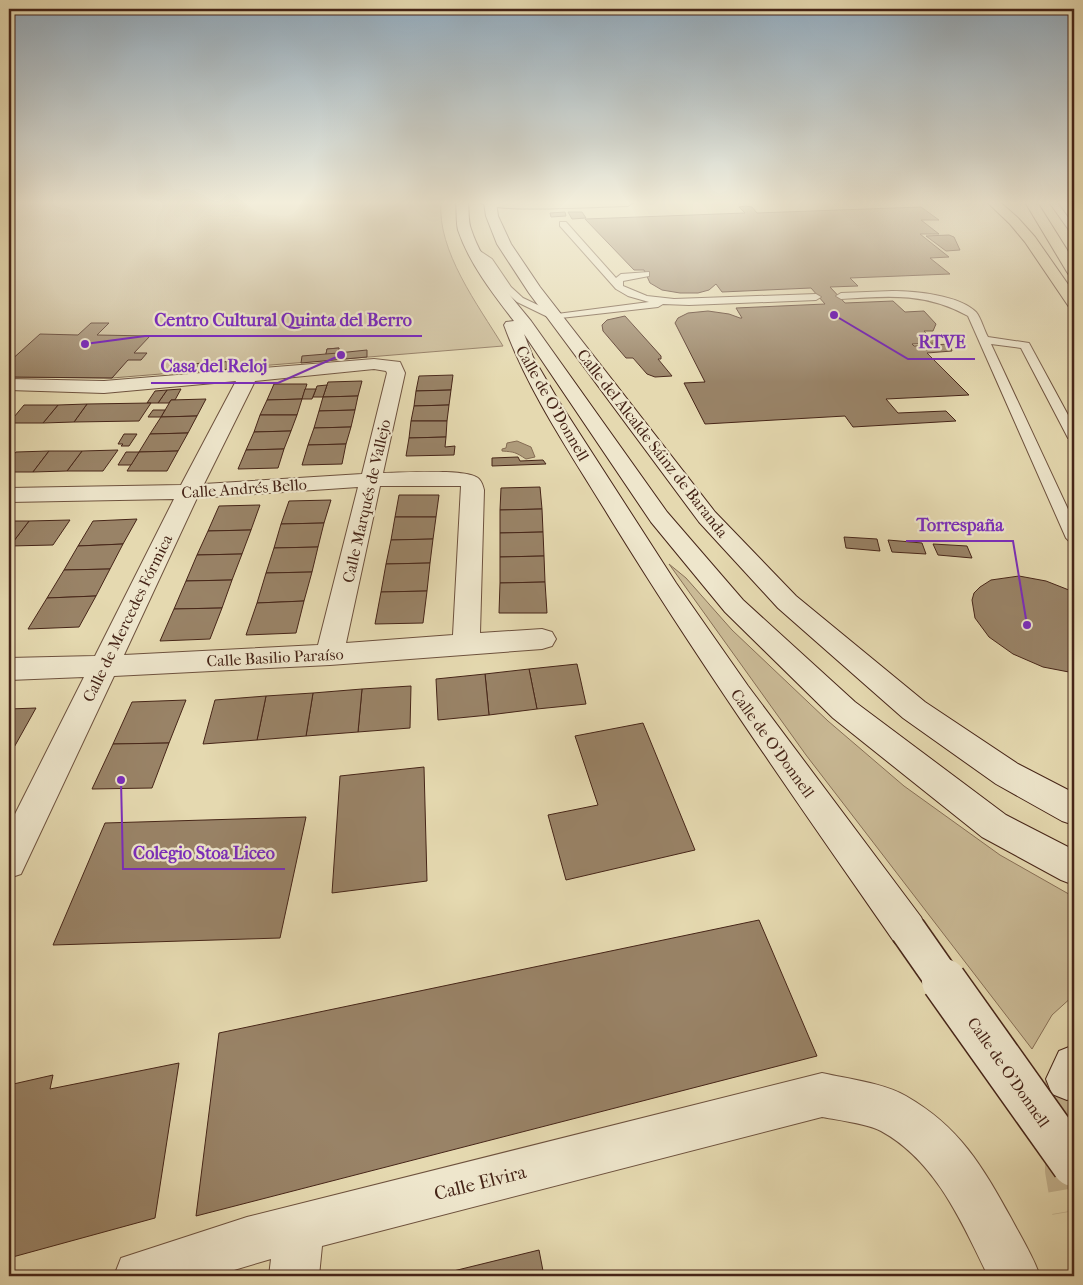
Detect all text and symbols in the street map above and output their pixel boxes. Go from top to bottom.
callout: Centro Cultural Quinta del Berro [145,303,422,336]
text: Centro Cultural Quinta del Berro [154,310,412,331]
callout: RTVE [908,326,975,359]
text: RTVE [918,332,966,353]
street label: Calle de O'Donnell [512,342,594,465]
street label: Calle del Alcalde Sáinz de Baranda [573,345,732,542]
callout: Casa del Reloj [151,350,278,383]
text: Casa del Reloj [161,356,267,377]
street label: Calle Marqués de Vallejo [338,417,395,585]
street label: Calle Andrés Bello [181,475,307,502]
callout: Torrespaña [906,508,1013,541]
text: Torrespaña [915,515,1004,536]
street label: Calle de Mercedes Fórmica [79,531,177,705]
street label: Calle Basilio Paraíso [206,644,344,671]
street label: Calle de O'Donnell [727,685,819,802]
callout: Colegio Stoa Liceo [123,836,285,869]
text: Colegio Stoa Liceo [133,843,275,864]
street label: Calle de O'Donnell [964,1014,1054,1131]
street label: Calle Elvira [432,1161,529,1205]

